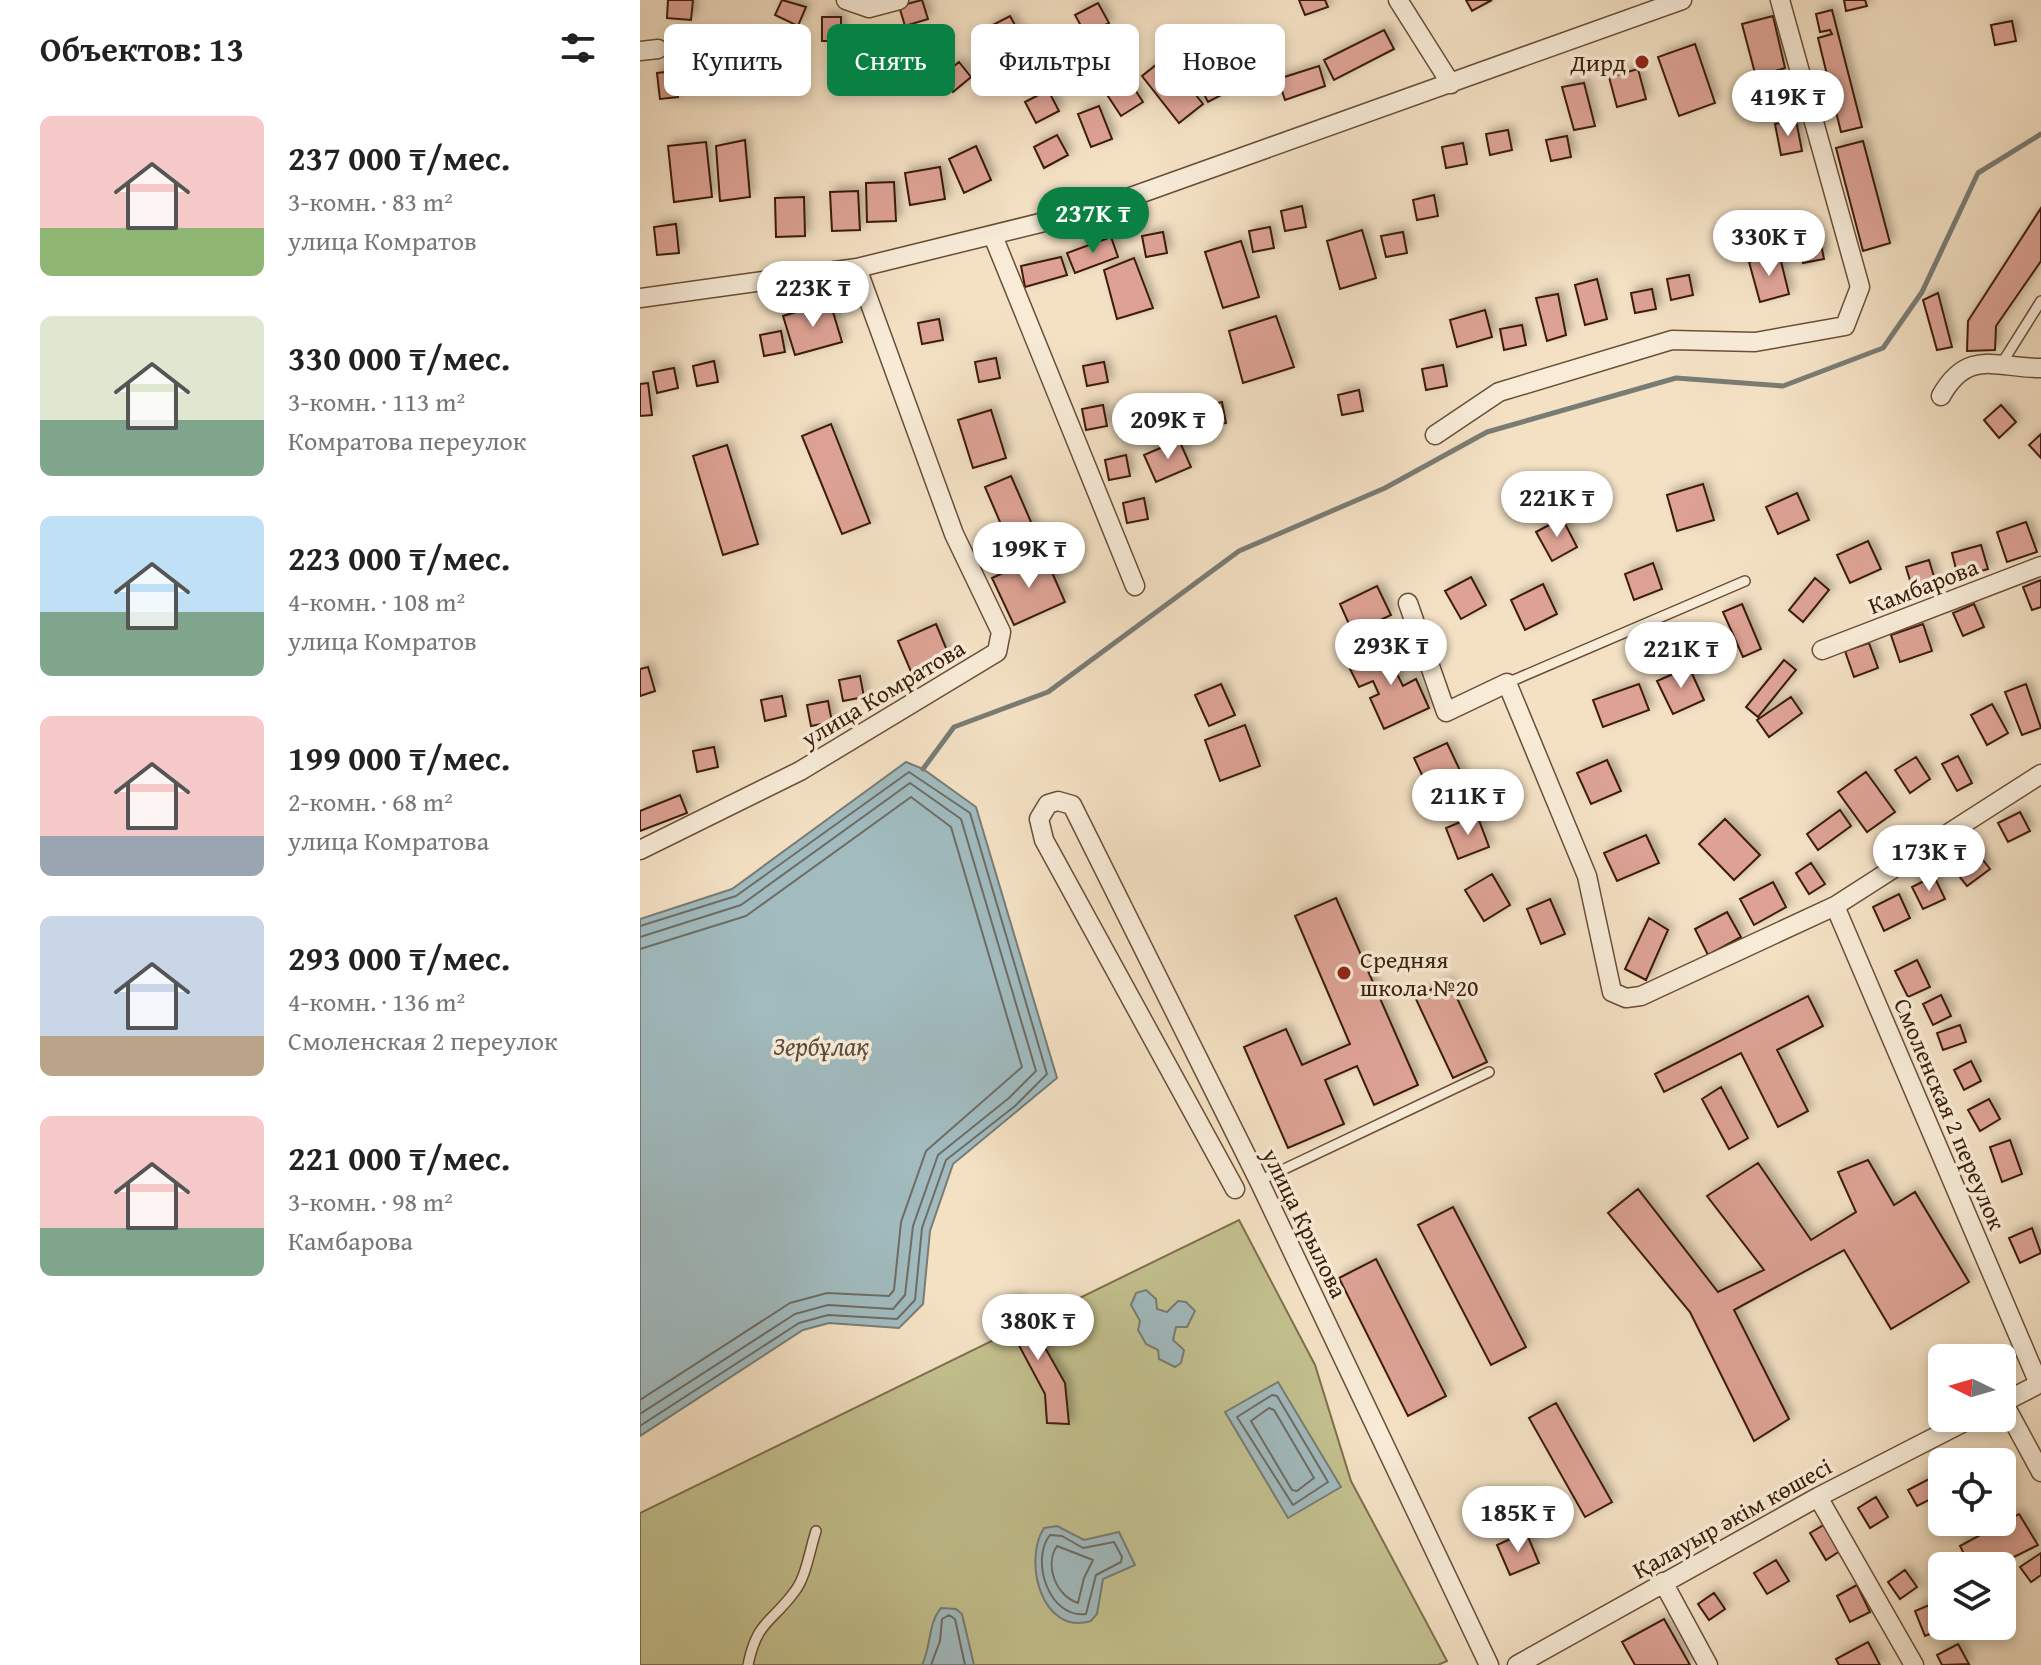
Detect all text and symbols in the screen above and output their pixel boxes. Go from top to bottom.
text: Объектов: 13 [40,24,244,73]
chip: Купить [664,24,811,96]
chip: Снять [827,24,955,96]
chip: Фильтры [971,24,1139,96]
chip: Новое [1155,24,1285,96]
icon: filters [556,26,600,70]
place label: Дирд [1569,45,1626,80]
marker: Дирд [1633,53,1651,71]
pin: 419K ₸ [1723,70,1853,138]
text: 419K ₸ [1750,76,1826,115]
text: 237 000 ₸/мес. [288,133,510,182]
icon: home [104,148,200,244]
text: 3-комн. · 83 m² [288,182,453,221]
pin: 237K ₸ [1028,187,1158,255]
text: 237K ₸ [1055,193,1131,232]
pin: 330K ₸ [1704,210,1834,278]
text: 330K ₸ [1731,216,1807,255]
text: улица Комратов [288,221,477,260]
pin: 223K ₸ [748,261,878,329]
text: 223K ₸ [775,267,851,306]
text: 330 000 ₸/мес. [288,333,510,382]
icon: home [104,348,200,444]
text: 3-комн. · 113 m² [288,382,465,421]
pin: 209K ₸ [1103,393,1233,461]
text: 209K ₸ [1130,399,1206,438]
text: Комратова переулок [288,421,526,460]
pin: 221K ₸ [1492,471,1622,539]
text: 221K ₸ [1519,477,1595,516]
pin: 199K ₸ [964,522,1094,590]
text: 199K ₸ [991,528,1067,567]
text: 223 000 ₸/мес. [288,533,510,582]
icon: home [104,548,200,644]
street label: Камбарова [1863,549,1984,623]
text: 4-комн. · 108 m² [288,582,465,621]
pin: 293K ₸ [1326,619,1456,687]
text: улица Комратов [288,621,477,660]
pin: 221K ₸ [1616,622,1746,690]
text: 293K ₸ [1353,625,1429,664]
text: 221K ₸ [1643,628,1719,667]
street label: улица Комратова [794,630,972,756]
text: 199 000 ₸/мес. [288,733,510,782]
icon: home [104,748,200,844]
pin: 211K ₸ [1403,769,1533,837]
text: 211K ₸ [1430,775,1506,814]
text: 2-комн. · 68 m² [288,782,453,821]
text: улица Комратова [288,821,489,860]
pin: 173K ₸ [1864,825,1994,893]
text: 173K ₸ [1891,831,1967,870]
text: 293 000 ₸/мес. [288,933,510,982]
place label: Средняя школа №20 [1360,942,1479,1005]
icon: home [104,948,200,1044]
marker: Средняя школа №20 [1335,964,1353,982]
text: 4-комн. · 136 m² [288,982,465,1021]
street label: Смоленская 2 переулок [1885,993,2015,1236]
text: Смоленская 2 переулок [288,1021,558,1060]
water label: Зербұлақ [773,1026,869,1065]
text: 221 000 ₸/мес. [288,1133,510,1182]
street label: улица Крылова [1253,1141,1357,1305]
icon: home [104,1148,200,1244]
text: 3-комн. · 98 m² [288,1182,453,1221]
text: Камбарова [288,1221,413,1260]
pin: 380K ₸ [973,1294,1103,1362]
text: 380K ₸ [1000,1300,1076,1339]
north arrow [1928,1344,2016,1432]
map controls [1928,1344,2016,1640]
button: locate [1928,1448,2016,1536]
street label: Қалауыр әкім көшесі [1626,1449,1838,1587]
pin: 185K ₸ [1453,1486,1583,1554]
text: 185K ₸ [1480,1492,1556,1531]
button: layers [1928,1552,2016,1640]

